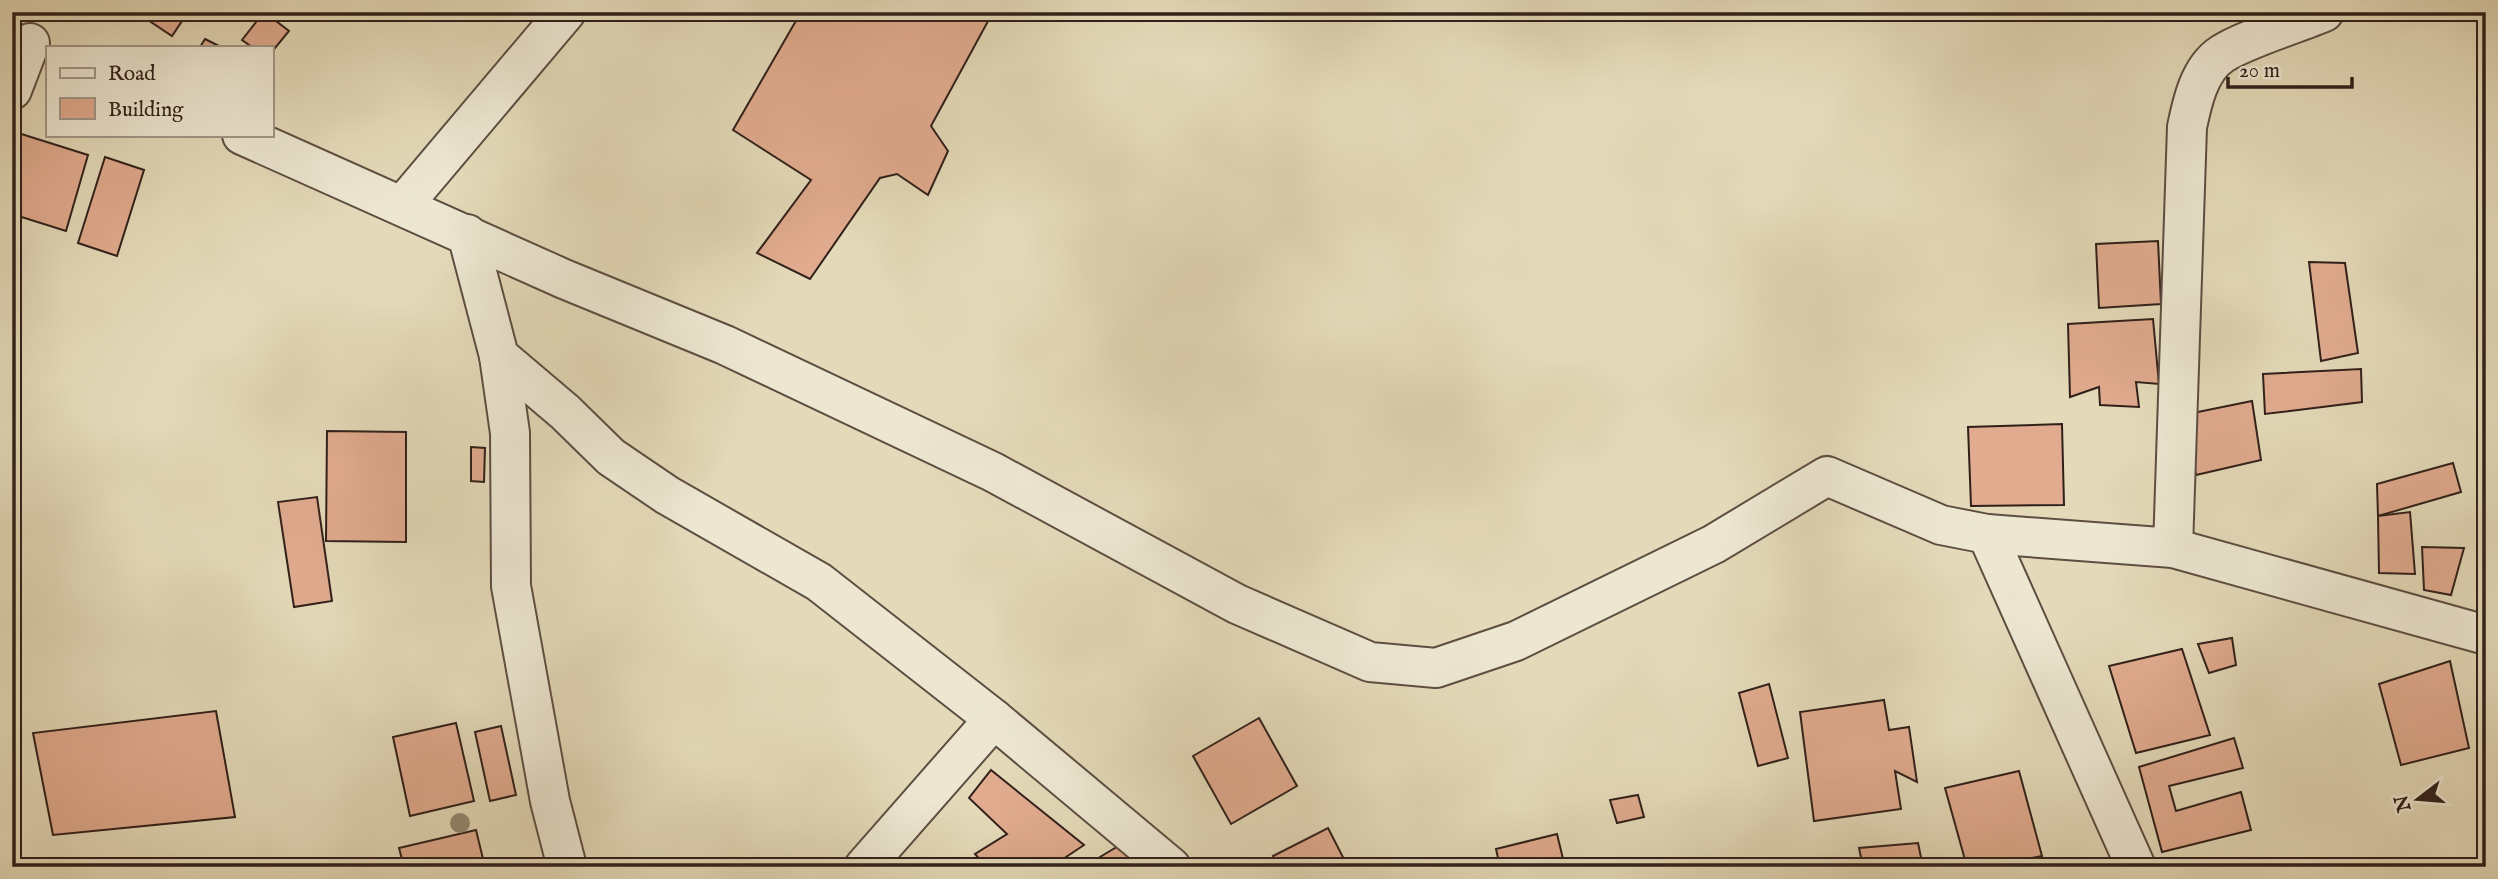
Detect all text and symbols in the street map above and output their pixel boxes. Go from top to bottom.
legend [46,46,273,136]
scale bar [2228,46,2353,90]
text: 20 m [2239,58,2280,85]
text: Road [108,61,156,88]
text: Building [108,97,184,124]
north arrow [2382,764,2452,834]
text: N [2390,791,2418,815]

